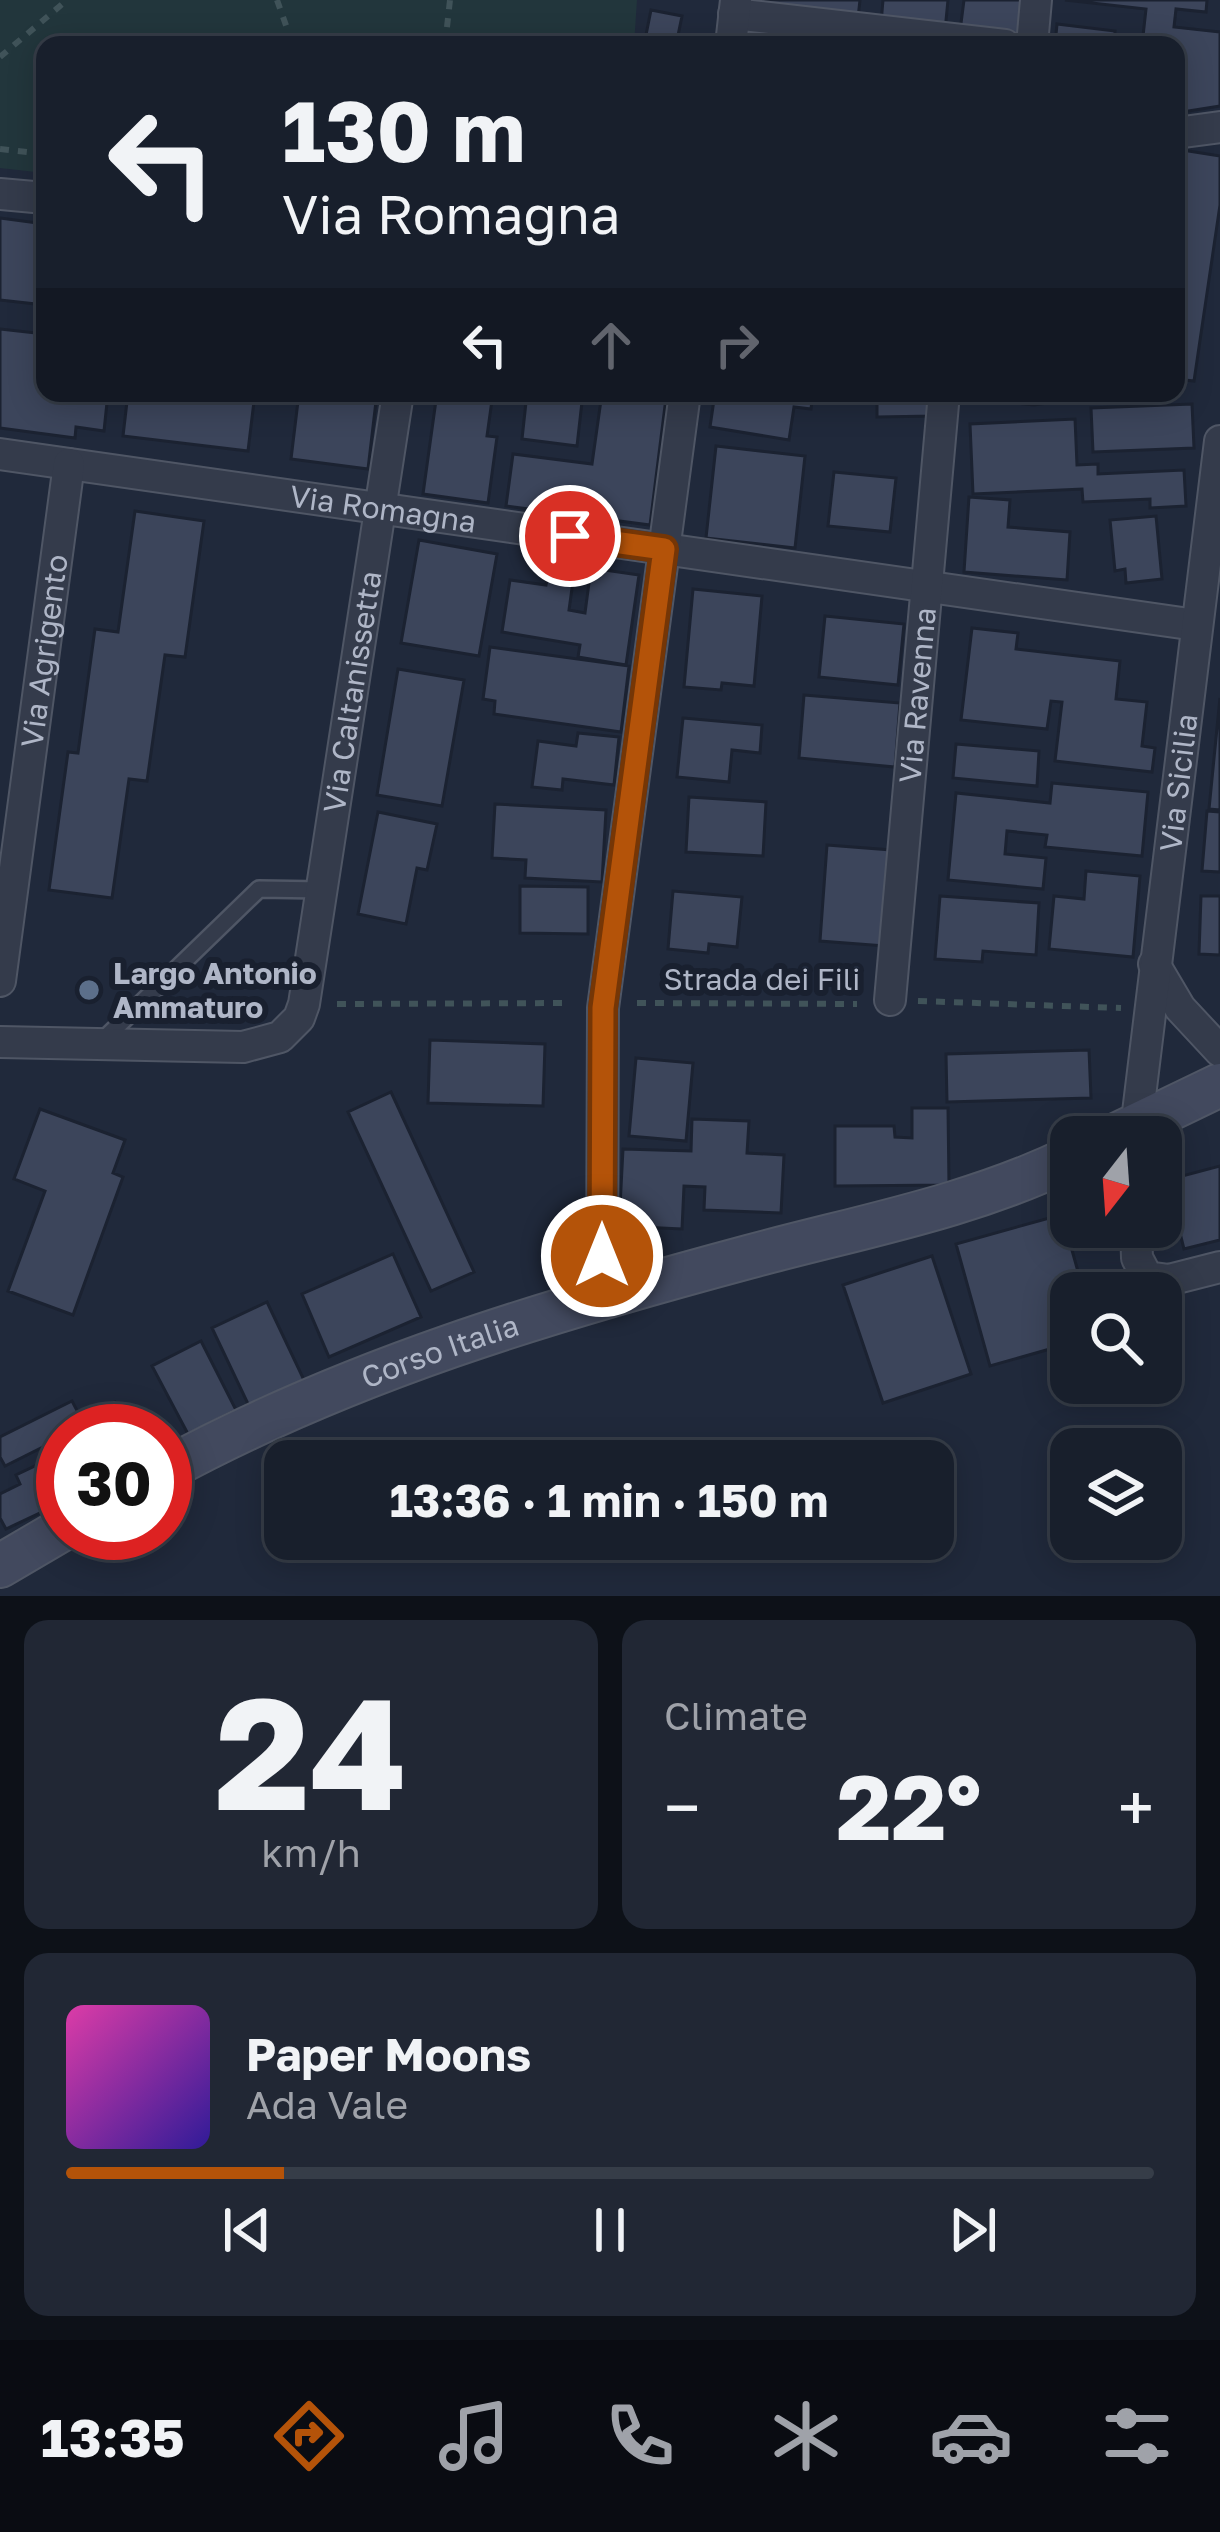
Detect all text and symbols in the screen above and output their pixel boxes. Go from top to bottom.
text: 130 m [282,80,526,180]
icon: left [84,84,240,240]
text: Via Romagna [282,181,620,246]
icon: left [452,312,518,378]
icon: ahead [578,312,644,378]
icon: right [704,312,770,378]
street label: Via Romagna [287,478,479,540]
pin [519,485,621,587]
icon: arrive [537,503,603,569]
street label: Via Agrigento [13,552,75,750]
street label: Via Caltanissetta [316,568,388,815]
street label: Via Ravenna [891,606,943,785]
street label: Via Sicilia [1152,712,1205,854]
place label: Largo Antonio Ammaturo [113,955,317,1025]
street label: Strada dei Fili [664,961,860,997]
marker: Largo Antonio Ammaturo [76,977,102,1003]
north arrow [1050,1116,1182,1248]
map controls [1050,1116,1182,1560]
position arrow [539,1193,665,1319]
button: search [1050,1272,1182,1404]
street label: Corso Italia [356,1307,523,1395]
speed limit sign: 30 [36,1404,192,1560]
button: layers [1050,1428,1182,1560]
text: 13:36 · 1 min · 150 m [390,1473,828,1527]
text: 24 [215,1657,407,1844]
text: Climate [664,1692,808,1739]
text: 22° [837,1752,981,1860]
text: − [664,1767,700,1847]
text: + [1118,1767,1154,1847]
text: km/h [261,1829,361,1876]
text: Paper Moons [246,2027,531,2081]
text: Ada Vale [246,2081,408,2128]
icon: previous [214,2197,280,2263]
icon: pause [577,2197,643,2263]
icon: next [940,2197,1006,2263]
icon: directions [267,2394,351,2478]
icon: music [432,2394,516,2478]
icon: phone [598,2394,682,2478]
icon: climate [764,2394,848,2478]
icon: car [929,2394,1013,2478]
icon: filters [1095,2394,1179,2478]
text: 13:35 [41,2404,185,2469]

